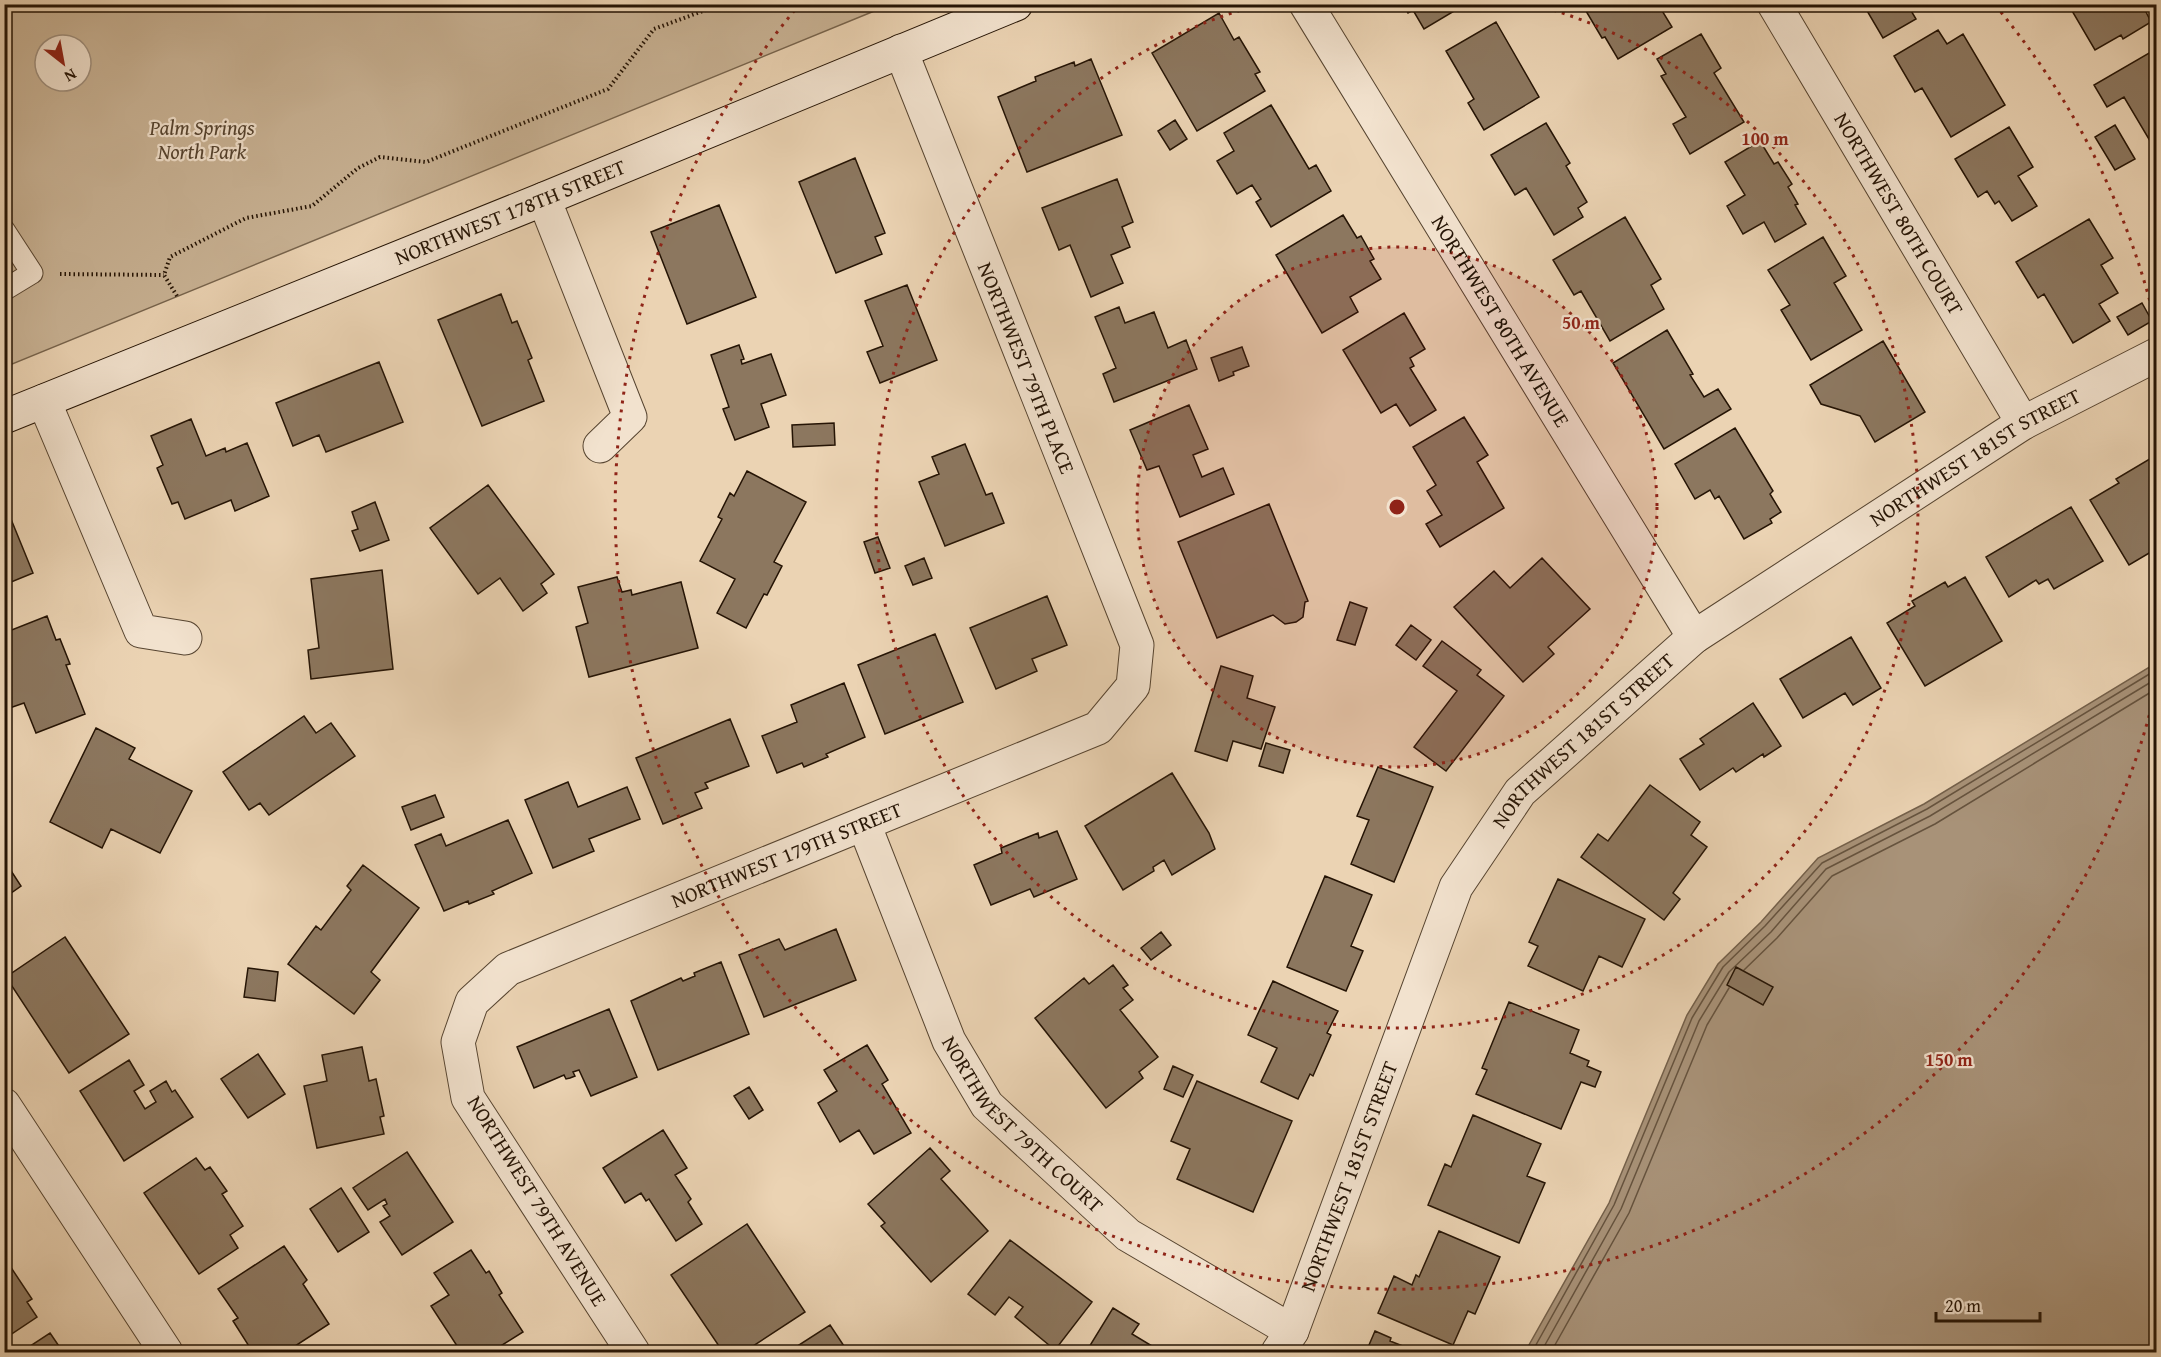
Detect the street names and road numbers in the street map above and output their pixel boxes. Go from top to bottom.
street label: NORTHWEST 80TH COURT [1827,106,1972,321]
street label: NORTHWEST 178TH STREET [390,151,630,273]
street label: NORTHWEST 80TH AVENUE [1424,209,1578,433]
street label: NORTHWEST 79TH PLACE [970,257,1083,479]
street label: NORTHWEST 181ST STREET [1863,380,2086,534]
street label: NORTHWEST 181ST STREET [1484,645,1681,834]
street label: NORTHWEST 179TH STREET [666,794,907,916]
street label: NORTHWEST 79TH COURT [934,1030,1111,1220]
street label: NORTHWEST 181ST STREET [1292,1057,1405,1296]
street label: NORTHWEST 79TH AVENUE [460,1089,615,1312]

